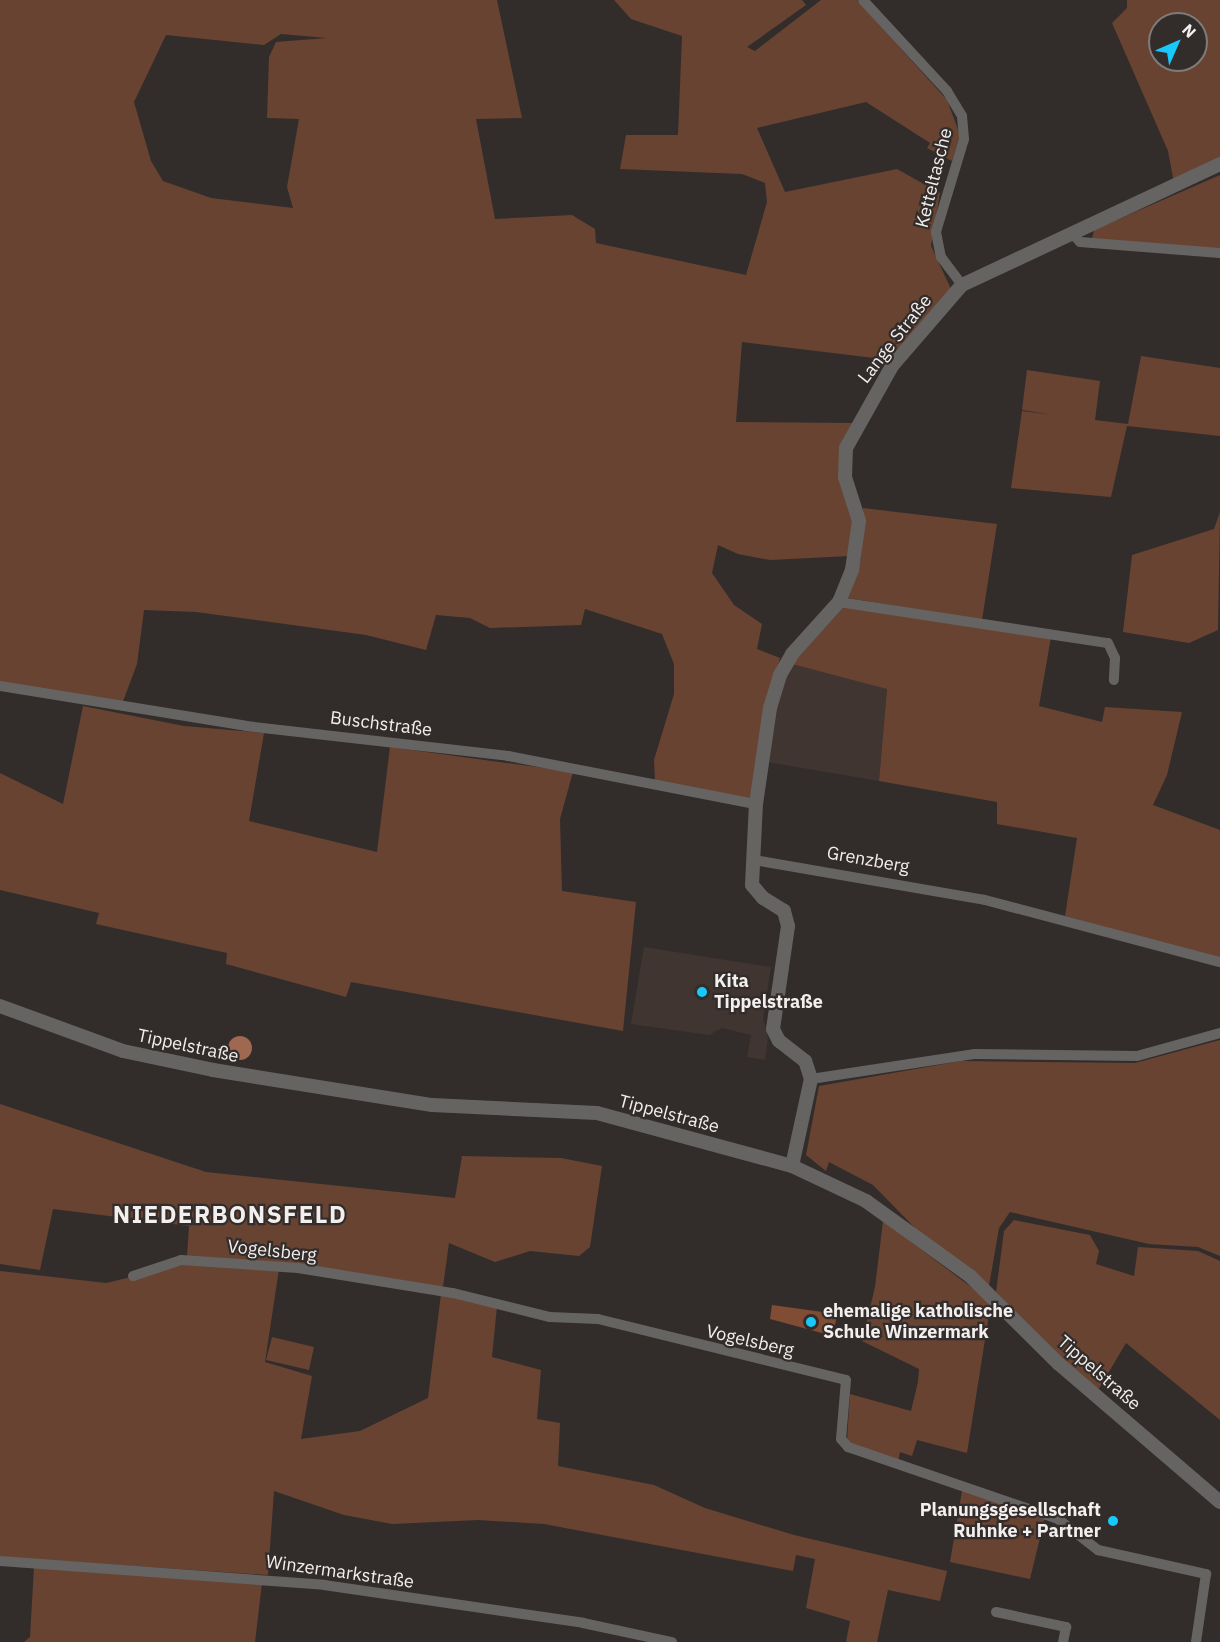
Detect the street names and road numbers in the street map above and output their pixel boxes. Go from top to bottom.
street label: Ketteltasche [911,126,957,230]
street label: Lange Straße [854,290,936,388]
street label: Buschstraße [329,707,433,741]
street label: Grenzberg [825,842,911,878]
street label: Tippelstraße [135,1025,241,1067]
street label: Tippelstraße [616,1090,722,1138]
street label: Vogelsberg [226,1236,318,1266]
street label: Vogelsberg [704,1320,796,1362]
street label: Tippelstraße [1053,1331,1145,1415]
street label: Winzermarkstraße [265,1551,415,1593]

